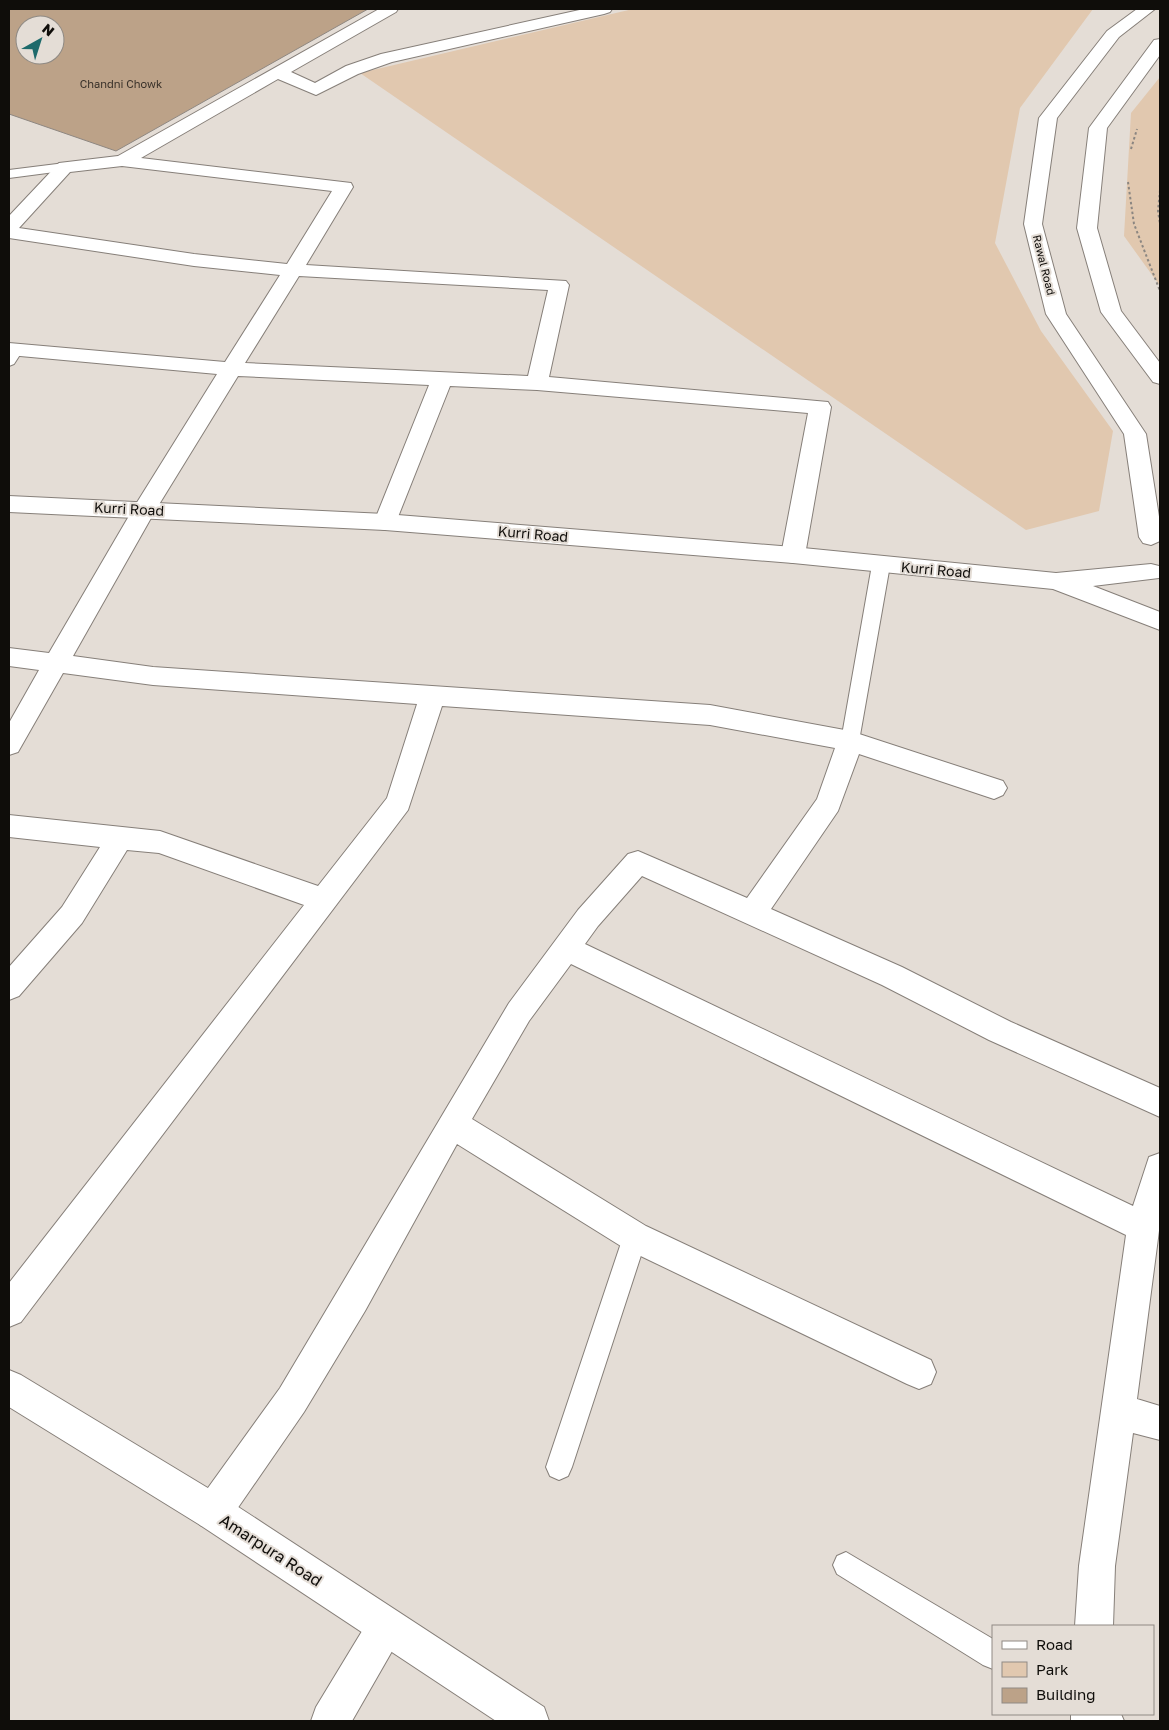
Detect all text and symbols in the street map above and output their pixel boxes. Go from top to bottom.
north arrow [15,15,65,65]
text: N [39,20,58,39]
house number: Chandni Chowk [80,77,162,90]
street label: Rawal Road [1031,233,1058,296]
street label: Kurri Road [93,498,165,519]
street label: Kurri Road [497,522,569,545]
street label: Kurri Road [900,558,972,581]
street label: Amarpura Road [216,1509,326,1591]
legend [992,1625,1154,1715]
text: Road [1036,1635,1073,1653]
text: Park [1036,1660,1069,1678]
text: Building [1036,1685,1096,1703]

